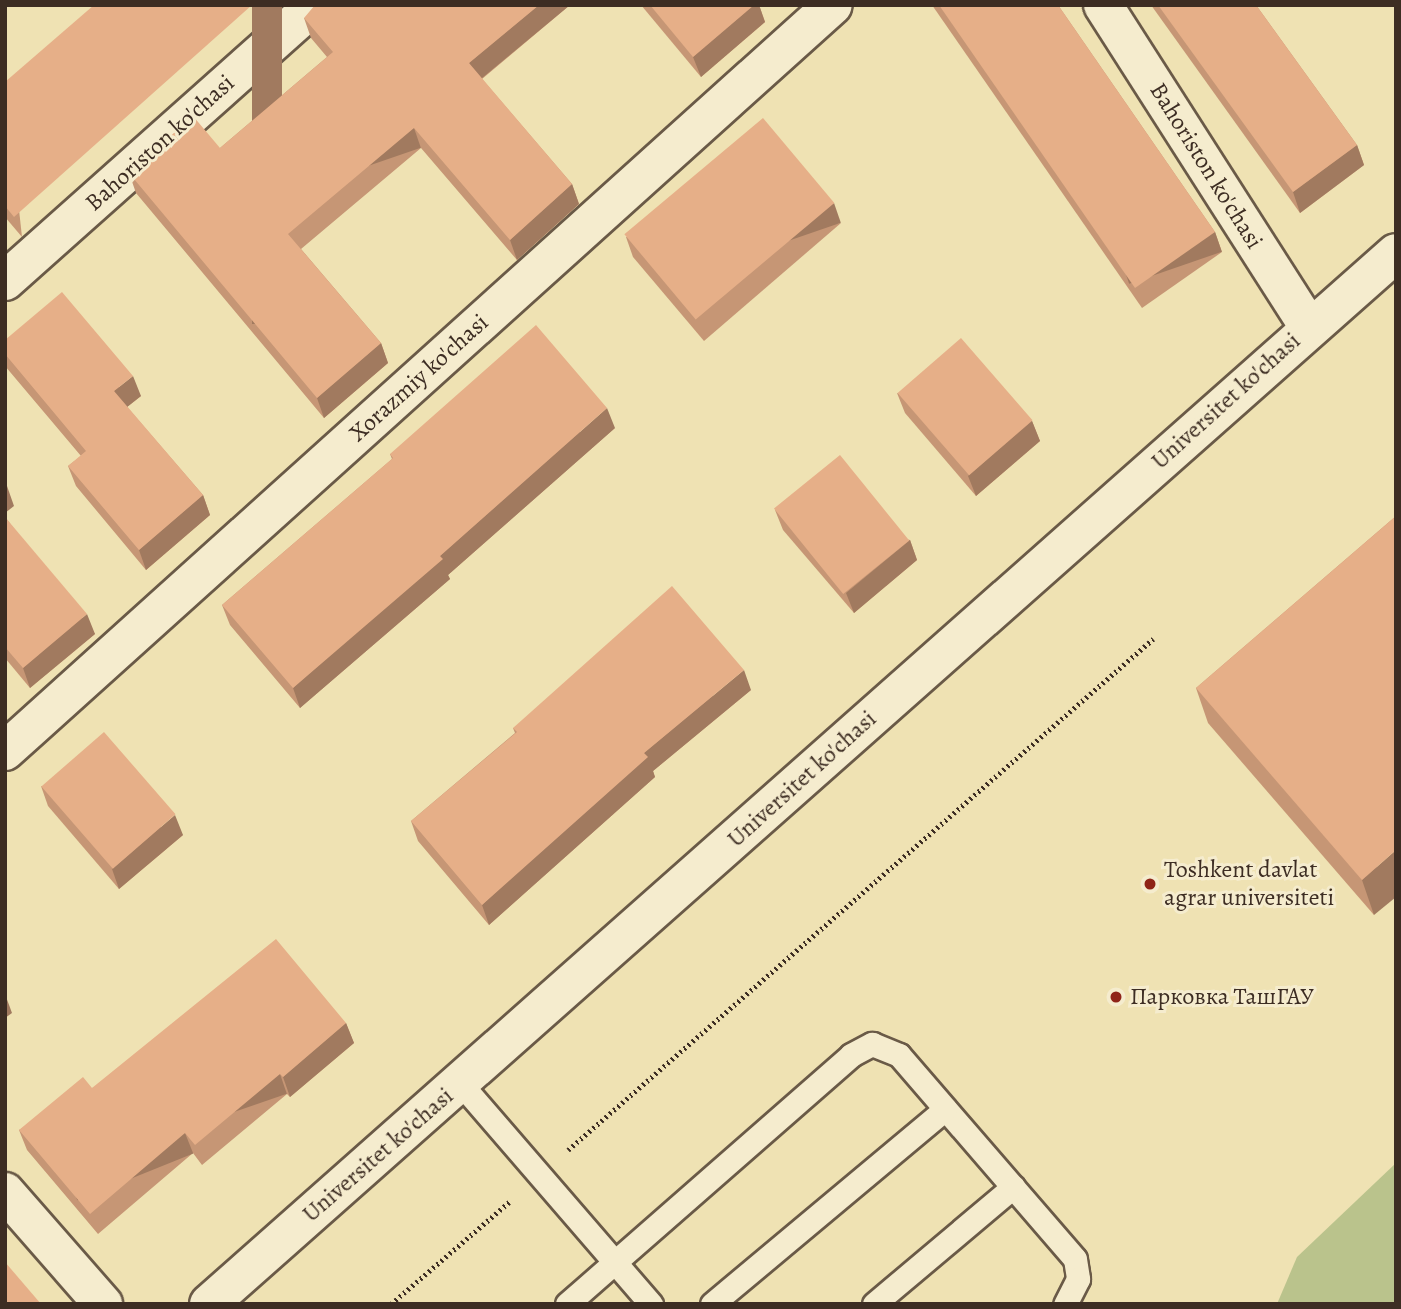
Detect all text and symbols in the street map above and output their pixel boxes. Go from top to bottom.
street label: Bahoriston ko'chasi [80,69,240,217]
street label: Bahoriston ko'chasi [1143,78,1269,254]
street label: Xorazmiy ko'chasi [344,308,494,448]
street label: Universitet ko'chasi [1146,327,1306,475]
street label: Universitet ko'chasi [722,705,882,853]
place label: Toshkent davlat agrar universiteti [1164,856,1334,912]
marker: Toshkent davlat agrar universiteti [1142,876,1158,892]
place label: Парковка ТашГАУ [1130,983,1314,1011]
marker: Парковка ТашГАУ [1108,989,1124,1005]
street label: Universitet ko'chasi [297,1082,459,1228]

